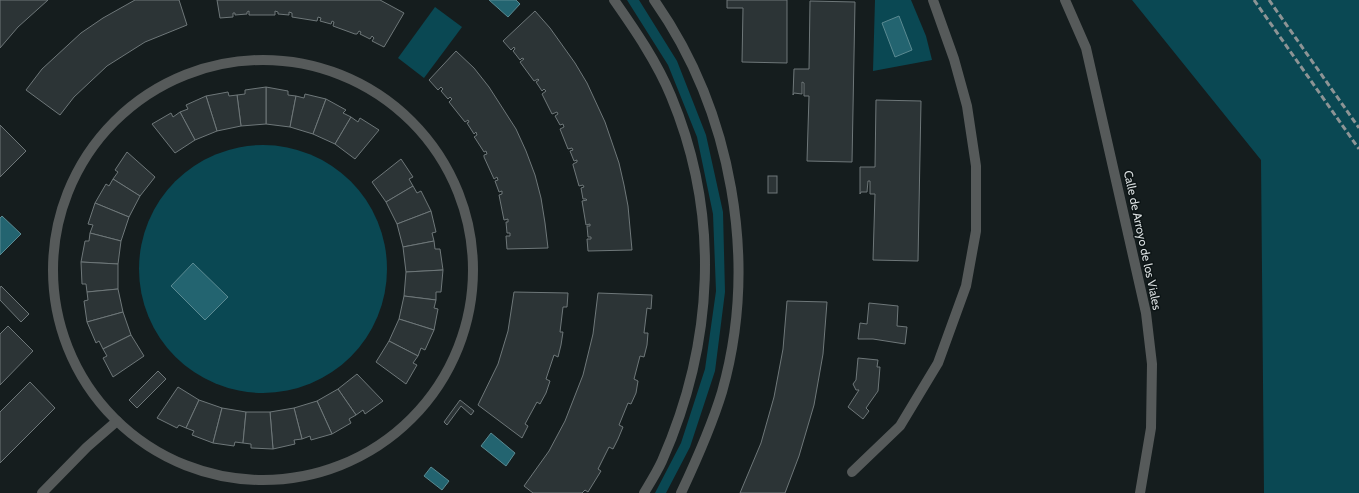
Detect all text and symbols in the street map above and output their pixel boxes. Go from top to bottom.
street label: Calle de Arroyo de los Viales [1121,169,1165,311]

